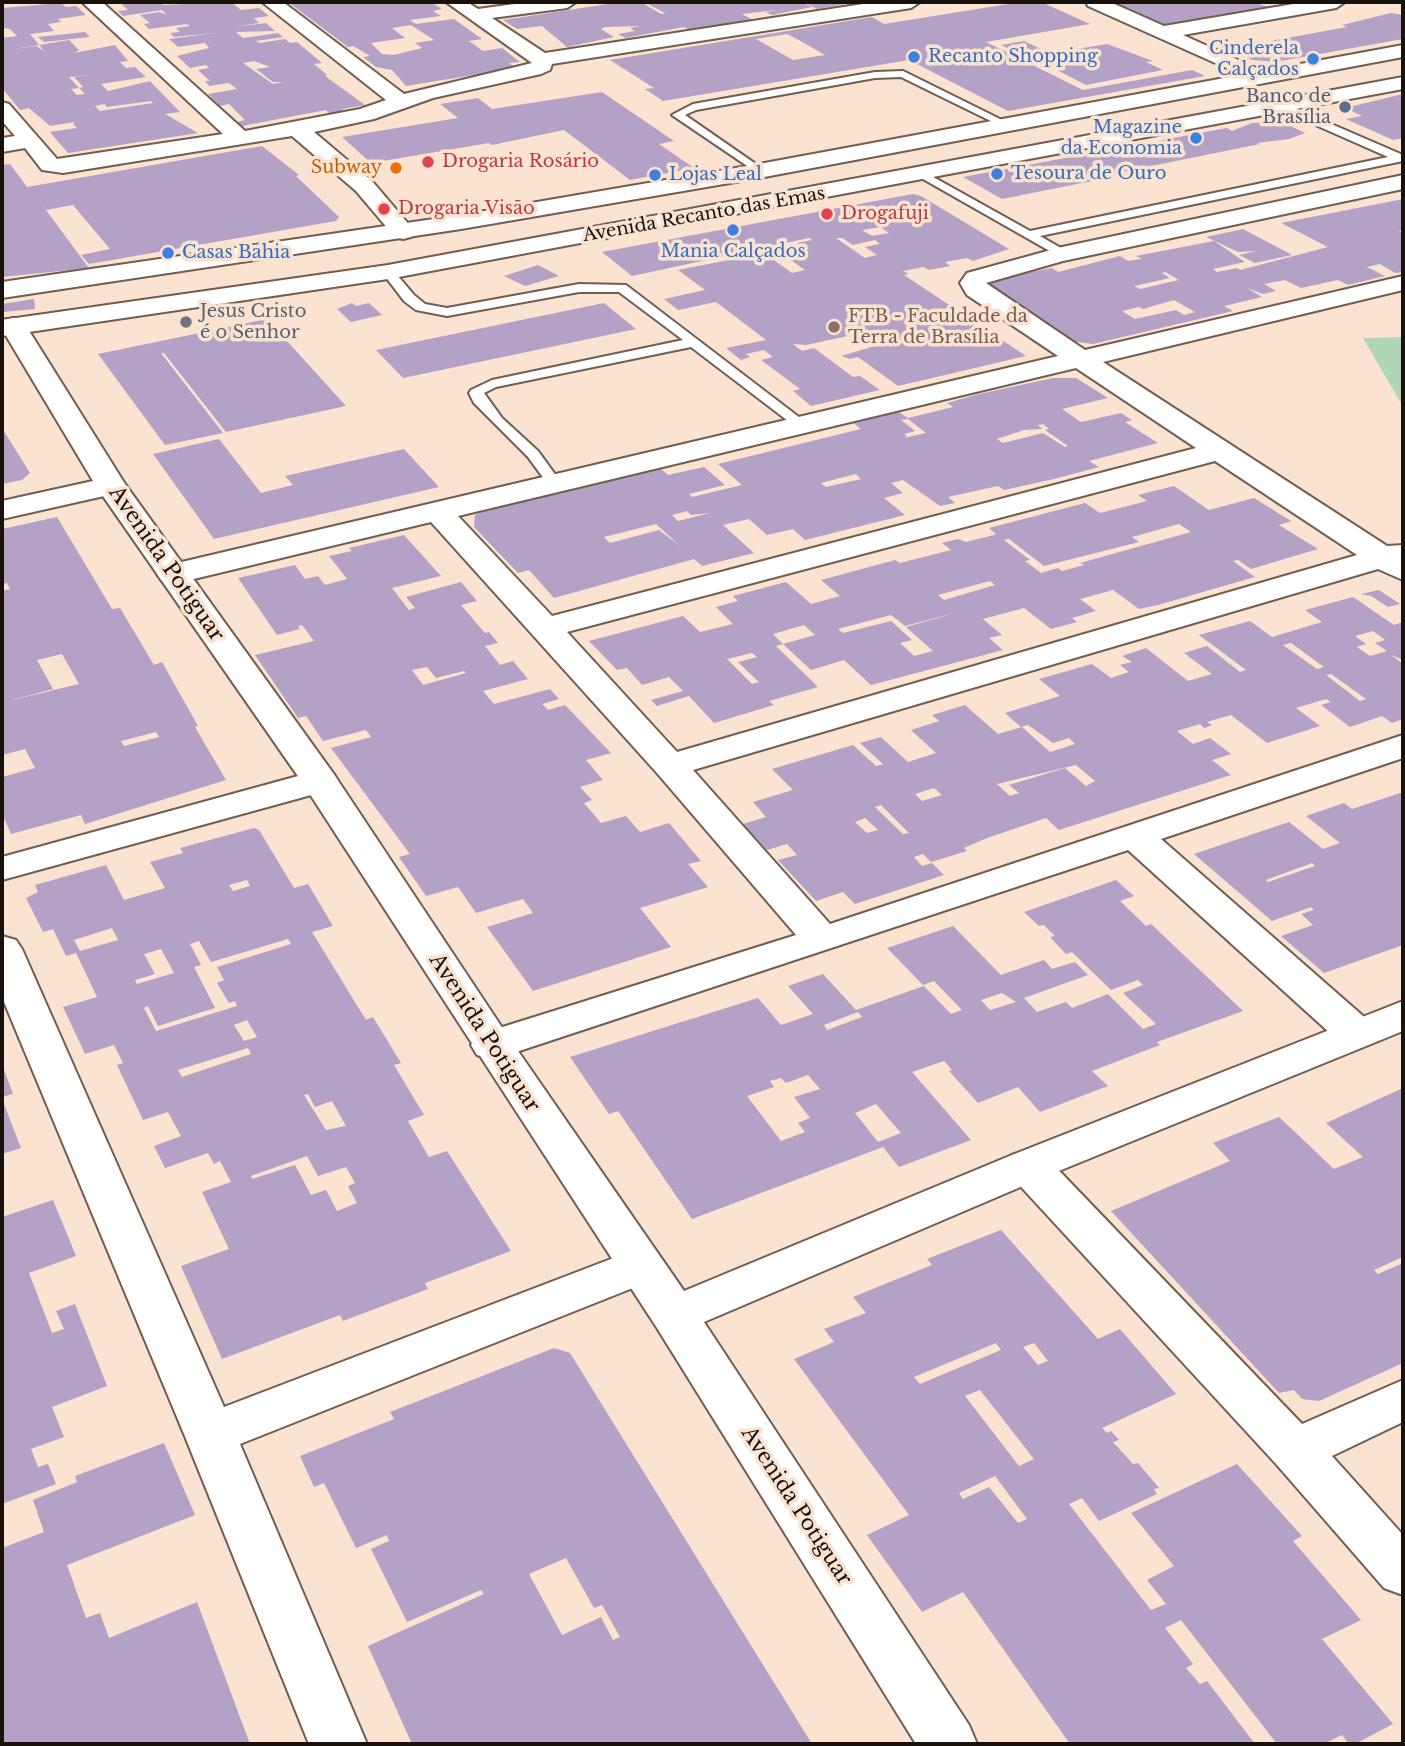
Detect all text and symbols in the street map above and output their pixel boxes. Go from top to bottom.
place label: Cinderela Calçados [1209,38,1299,80]
place label: Recanto Shopping [928,46,1098,68]
marker: Recanto Shopping [906,49,922,65]
marker: Cinderela Calçados [1305,51,1321,67]
place label: Banco de Brasília [1246,86,1331,128]
marker: Banco de Brasília [1337,99,1353,115]
place label: Magazine da Economia [1061,117,1182,160]
marker: Magazine da Economia [1188,130,1204,146]
place label: Drogaria Rosário [442,151,599,173]
marker: Drogaria Rosário [420,154,436,170]
place label: Subway [311,157,382,179]
marker: Subway [388,160,404,176]
place label: Tesoura de Ouro [1011,163,1166,185]
place label: Lojas Leal [669,164,762,186]
marker: Tesoura de Ouro [989,166,1005,182]
marker: Lojas Leal [647,167,663,183]
street label: Avenida Recanto das Emas [581,183,827,247]
place label: Drogaria Visão [398,198,535,220]
marker: Drogaria Visão [376,201,392,217]
place label: Drogafuji [841,203,929,225]
marker: Drogafuji [819,206,835,222]
marker: Mania Calçados [725,222,741,238]
place label: Mania Calçados [660,241,806,263]
place label: Casas Bahia [182,242,290,264]
marker: Casas Bahia [160,245,176,261]
place label: Jesus Cristo é o Senhor [200,301,306,344]
place label: FTB - Faculdade da Terra de Brasília [848,306,1028,348]
marker: Jesus Cristo é o Senhor [178,314,194,330]
marker: FTB - Faculdade da Terra de Brasília [826,319,842,335]
street label: Avenida Potiguar [103,481,229,647]
street label: Avenida Potiguar [423,949,545,1117]
street label: Avenida Potiguar [735,1422,857,1590]

